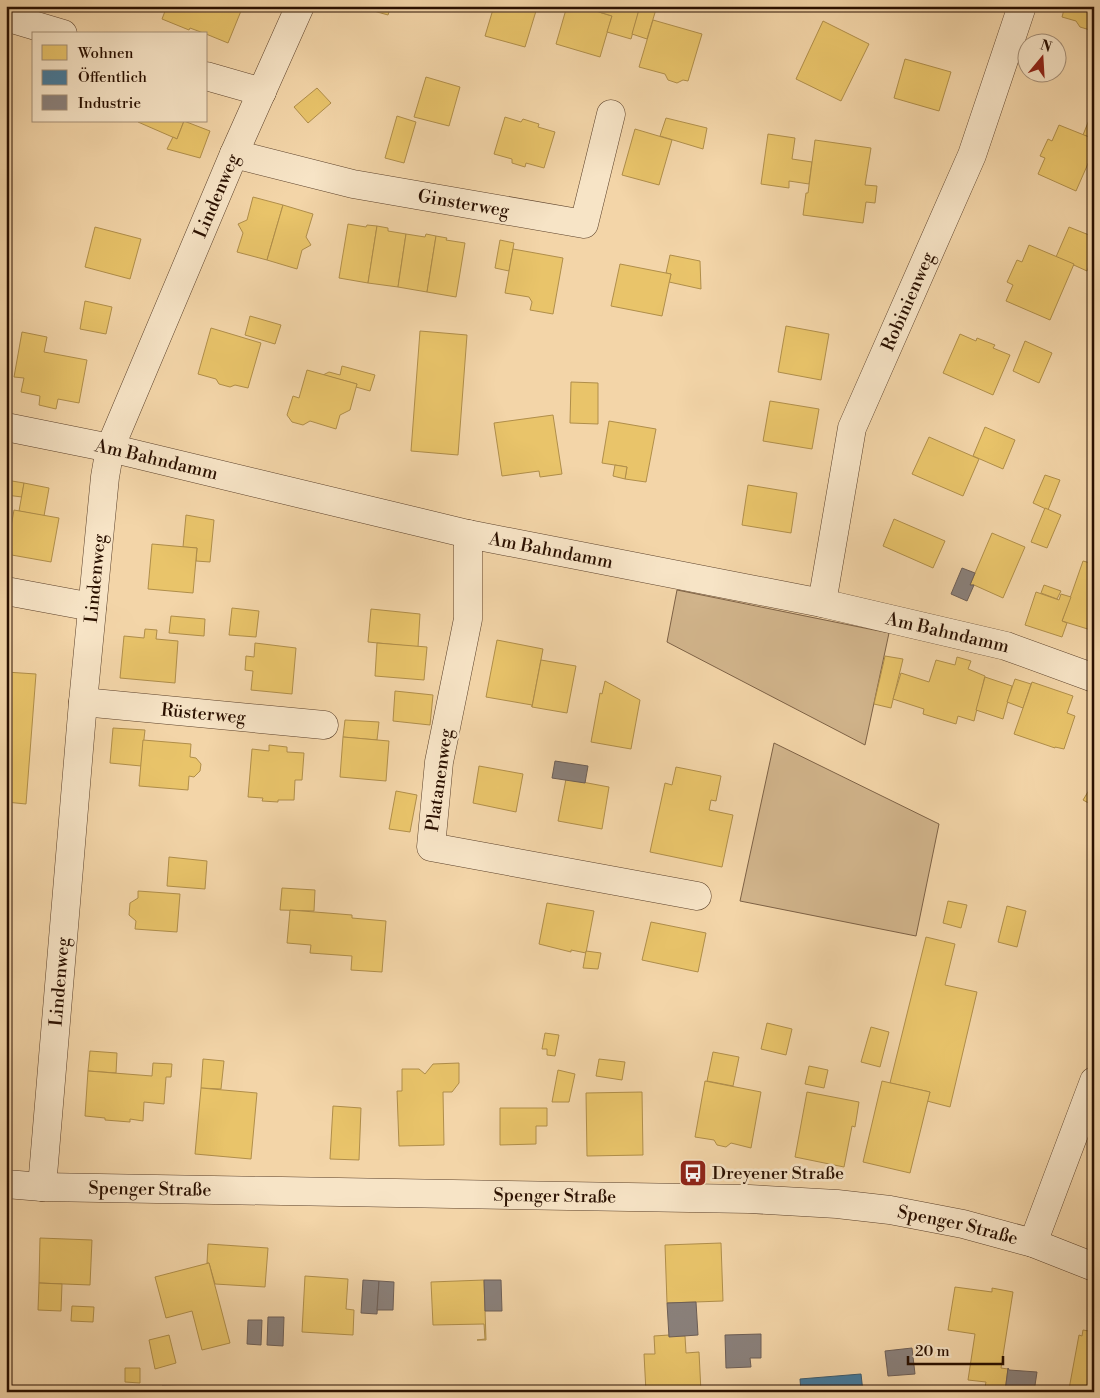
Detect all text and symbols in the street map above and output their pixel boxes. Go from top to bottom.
legend [32,32,208,122]
north arrow [1018,32,1068,82]
text: N [1038,36,1054,57]
text: Wohnen [77,44,133,63]
text: Öffentlich [78,67,147,87]
text: Industrie [78,94,141,113]
street label: Lindenweg [189,150,245,242]
street label: Ginsterweg [416,184,512,223]
street label: Robinienweg [876,248,940,355]
street label: Am Bahndamm [92,434,221,486]
street label: Am Bahndamm [486,527,615,574]
street label: Lindenweg [80,532,111,624]
street label: Am Bahndamm [883,607,1012,658]
street label: Rüsterweg [160,698,248,730]
street label: Platanenweg [421,726,458,833]
street label: Lindenweg [45,936,75,1027]
bus stop icon: Dreyener Straße [678,1158,708,1188]
place label: Dreyener Straße [712,1162,844,1185]
street label: Spenger Straße [88,1177,212,1202]
street label: Spenger Straße [493,1184,616,1209]
street label: Spenger Straße [895,1201,1020,1250]
scale bar [908,1333,1002,1365]
text: 20 m [915,1342,950,1361]

